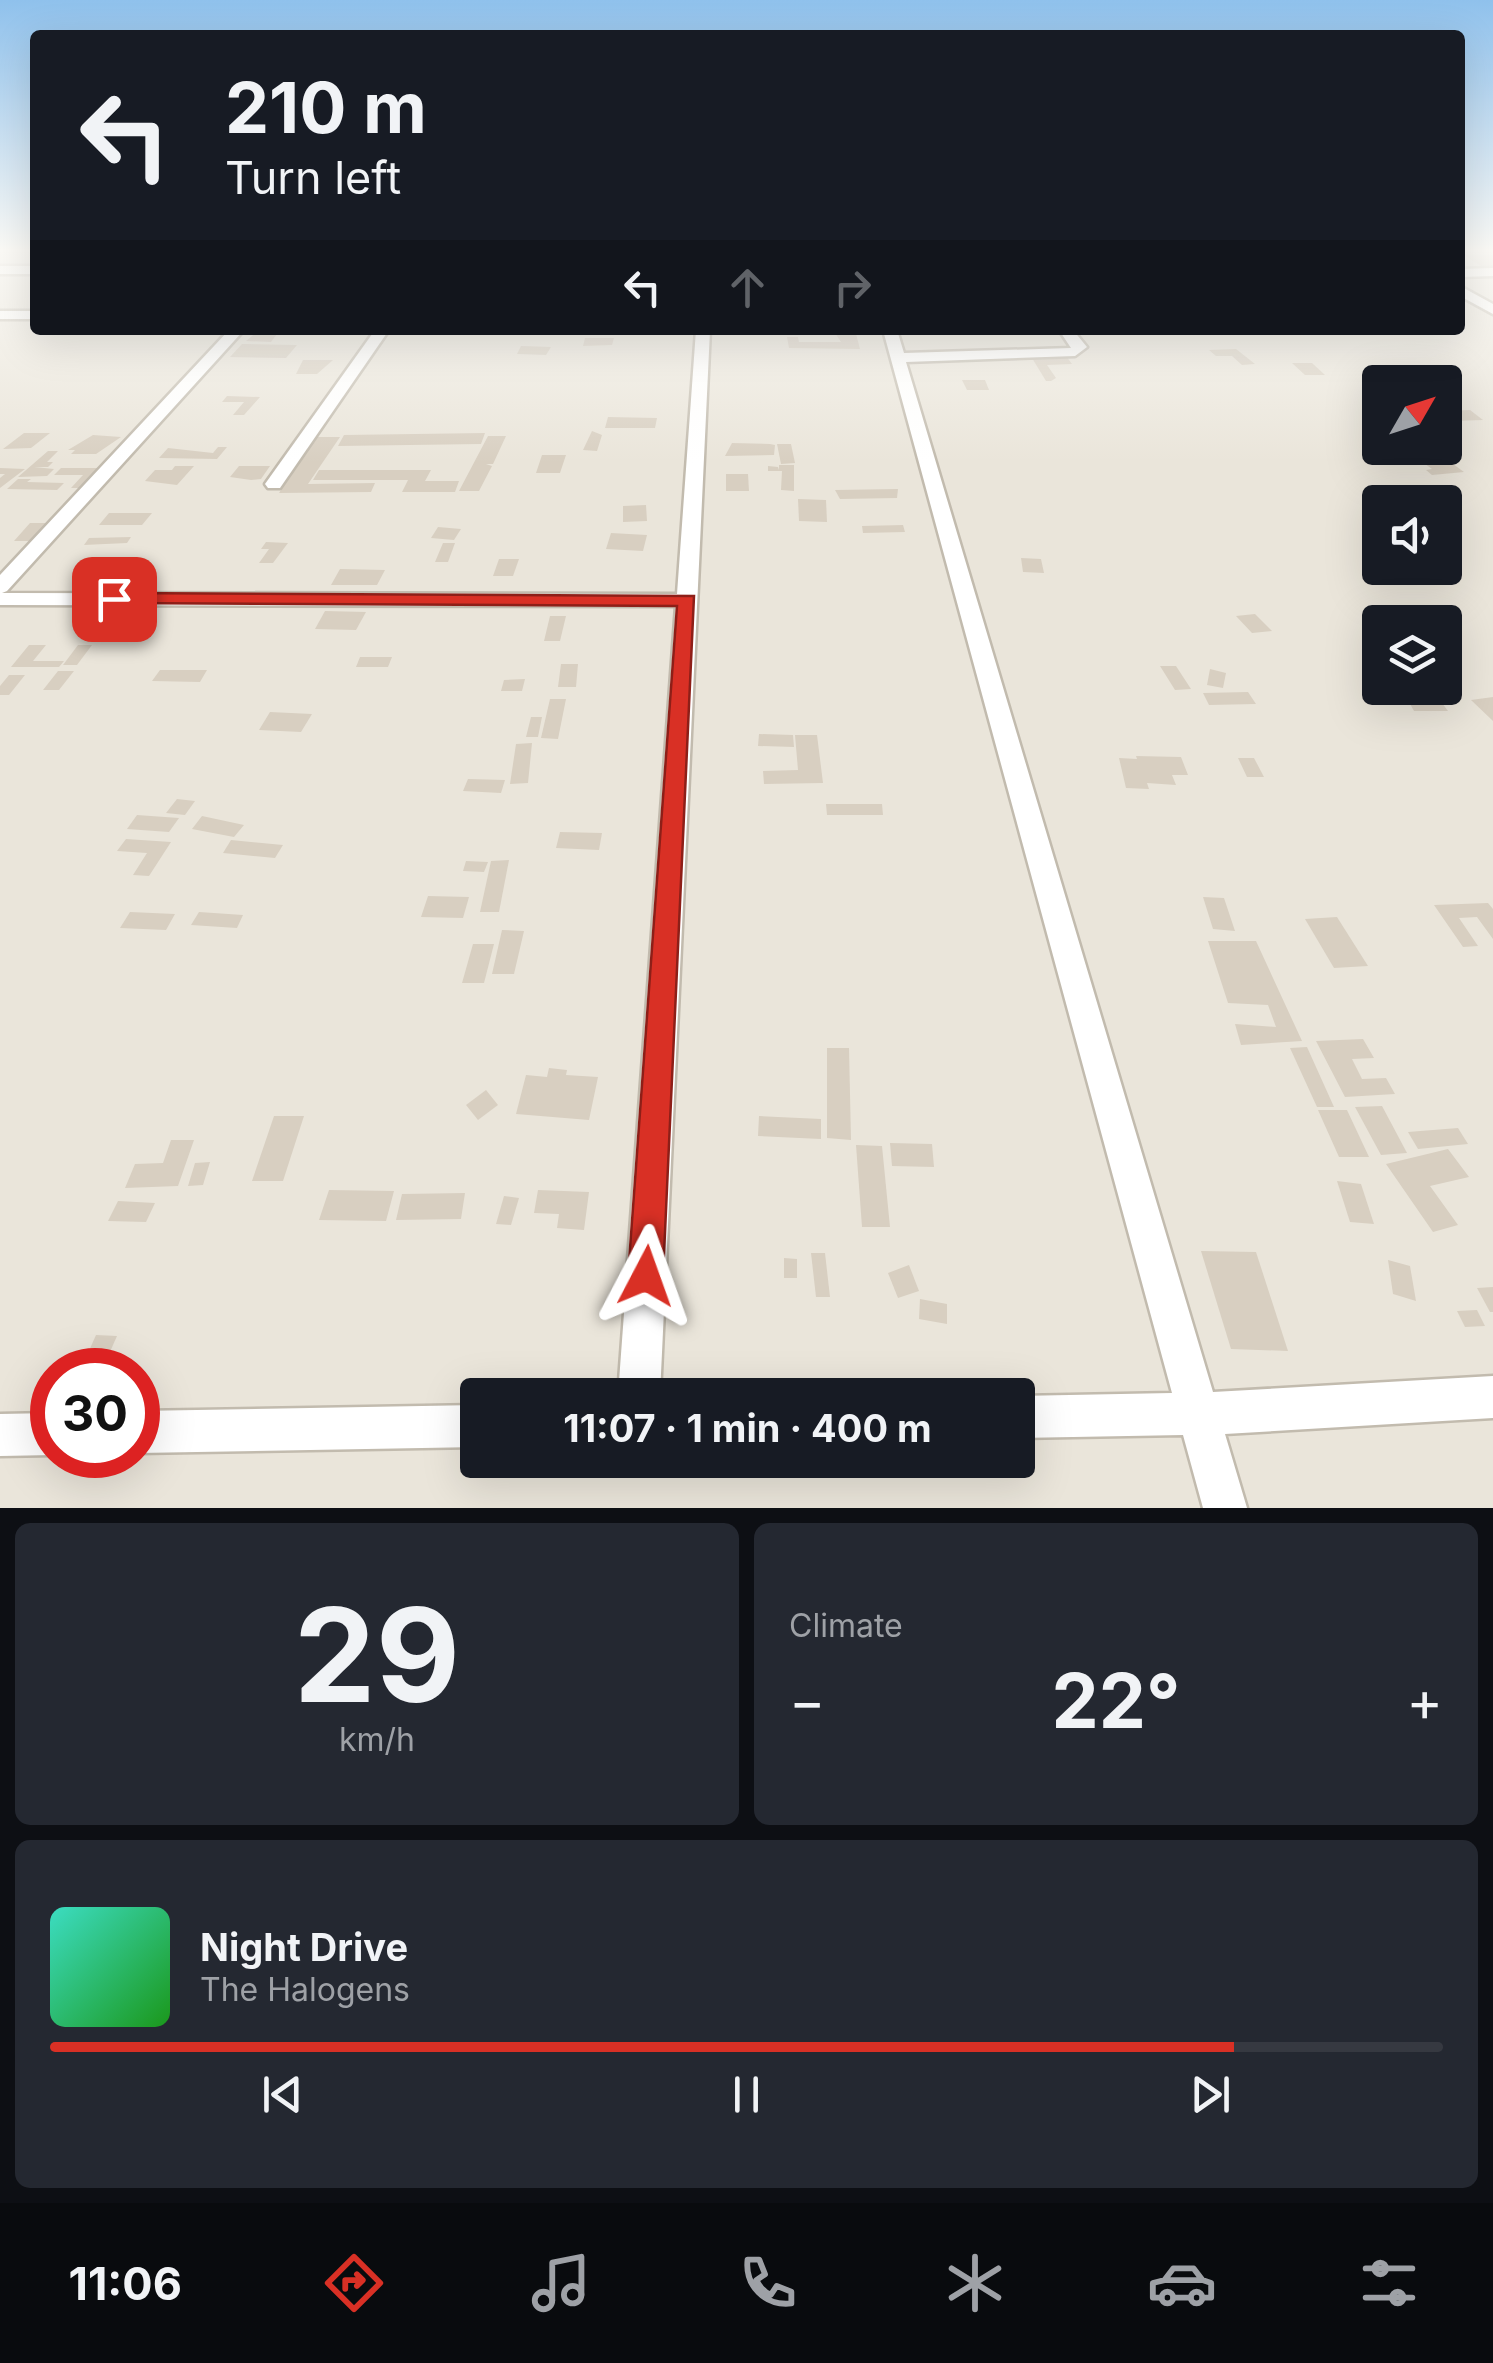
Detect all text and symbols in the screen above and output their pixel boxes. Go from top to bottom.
text: 210 m [225,65,427,150]
icon: left [60,70,190,200]
text: Turn left [225,150,401,205]
icon: left [615,260,670,315]
icon: ahead [720,260,775,315]
icon: right [825,260,880,315]
north arrow [1362,365,1462,465]
map controls [1362,365,1462,705]
button: sound [1362,485,1462,585]
pin [72,557,157,642]
icon: arrive [87,572,142,627]
button: layers [1362,605,1462,705]
position arrow [594,1224,698,1328]
speed limit sign: 30 [30,1348,160,1478]
text: 11:07 · 1 min · 400 m [563,1405,932,1451]
text: 29 [294,1576,460,1733]
text: Climate [789,1606,903,1645]
text: 22° [1052,1655,1180,1746]
text: − [789,1668,825,1734]
text: + [1407,1668,1443,1734]
text: km/h [339,1720,415,1759]
text: Night Drive [200,1924,408,1970]
text: The Halogens [200,1970,410,2009]
icon: previous [255,2067,310,2122]
icon: pause [719,2067,774,2122]
icon: next [1183,2067,1238,2122]
icon: directions [319,2248,389,2318]
icon: music [526,2248,596,2318]
icon: phone [733,2248,803,2318]
icon: climate [940,2248,1010,2318]
icon: car [1147,2248,1217,2318]
icon: filters [1354,2248,1424,2318]
text: 11:06 [69,2256,182,2311]

